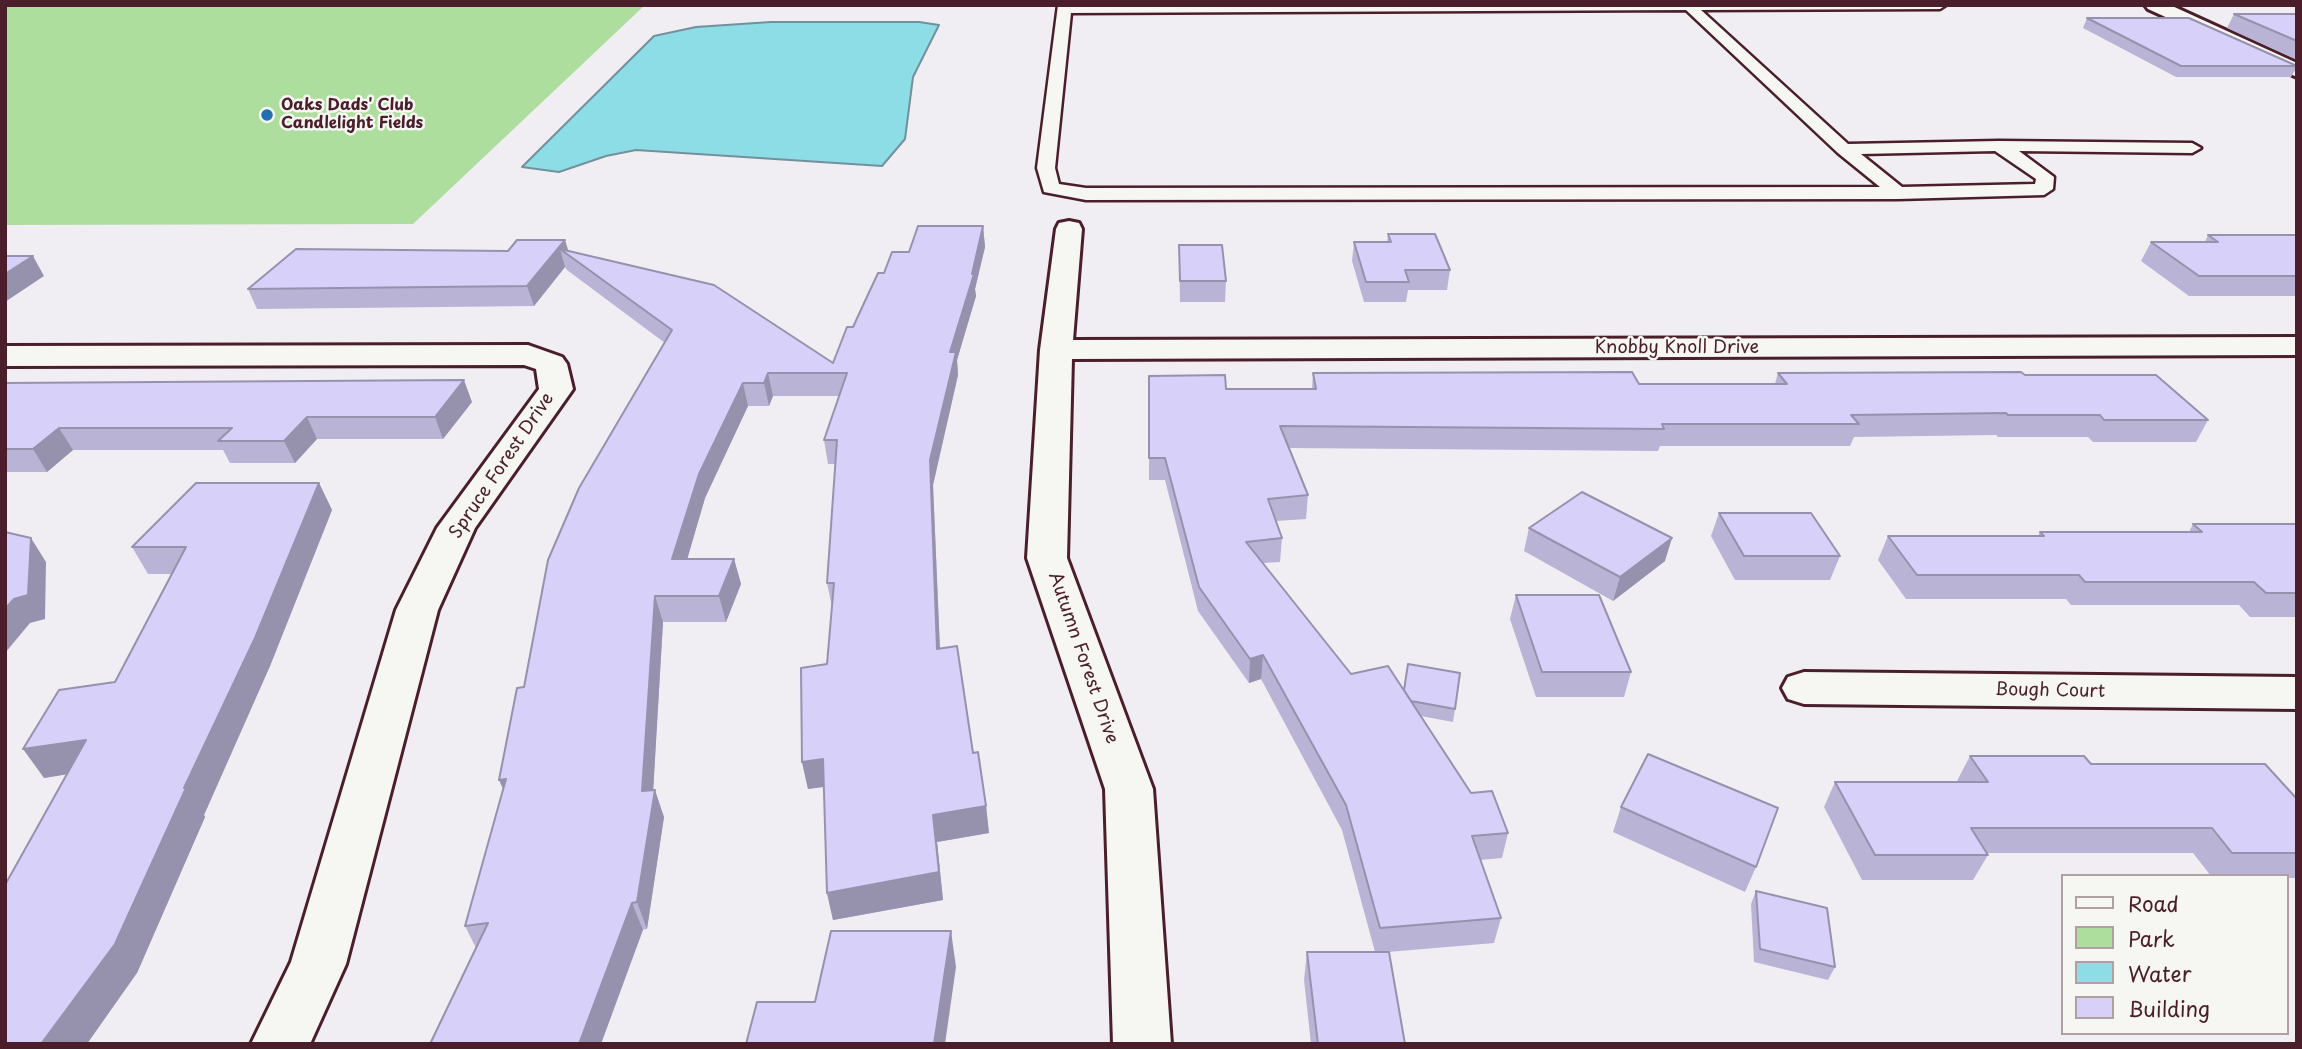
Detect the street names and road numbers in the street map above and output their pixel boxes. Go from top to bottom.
street label: Knobby Knoll Drive [1595,337,1759,359]
street label: Spruce Forest Drive [445,389,559,543]
street label: Autumn Forest Drive [1043,569,1123,747]
street label: Bough Court [1995,679,2105,703]

